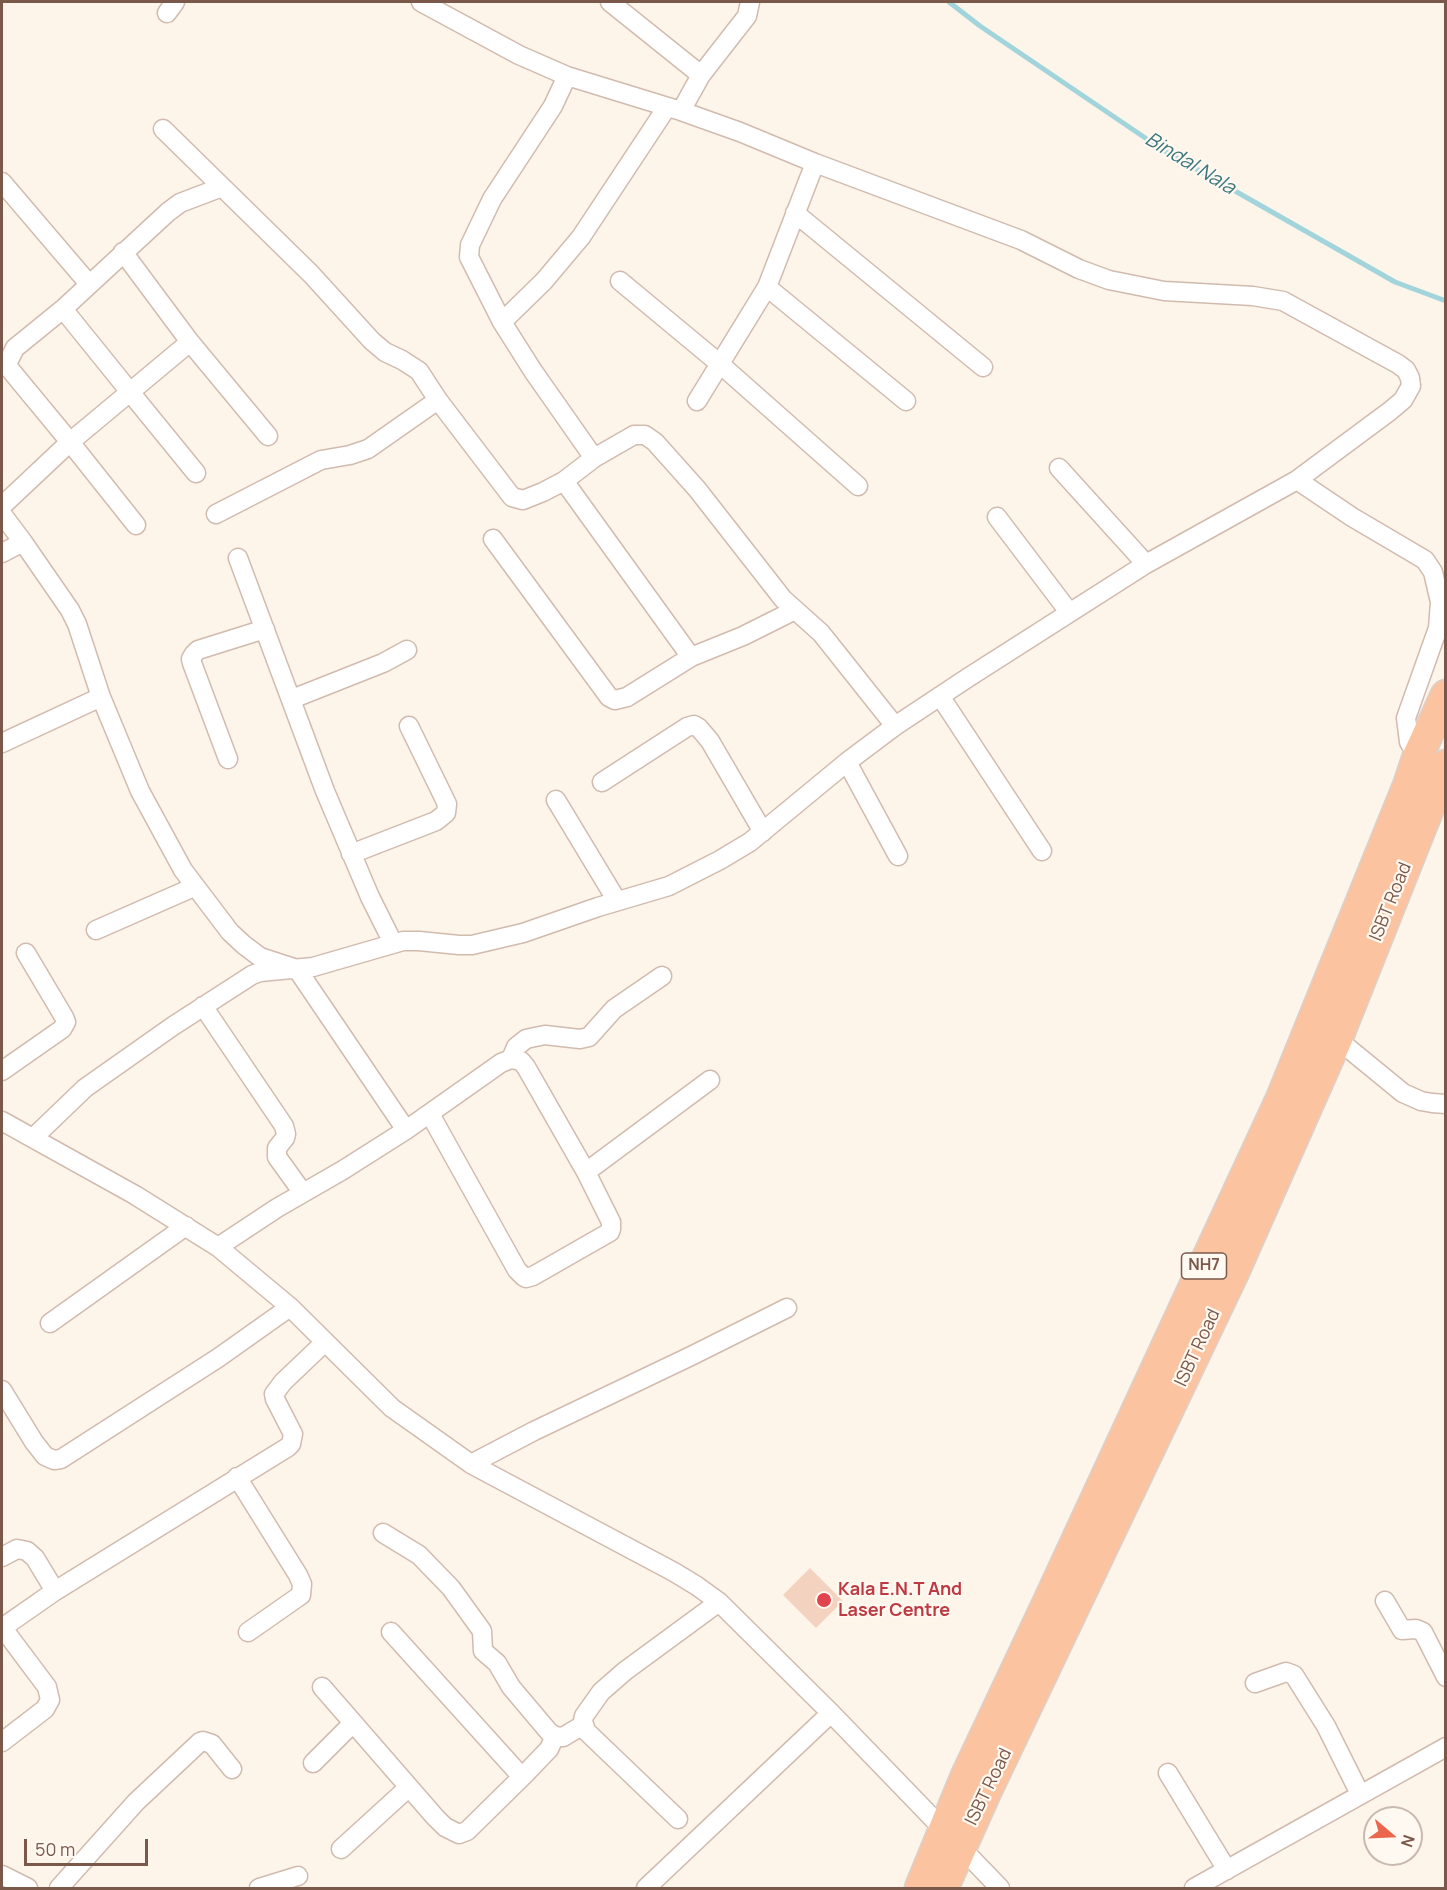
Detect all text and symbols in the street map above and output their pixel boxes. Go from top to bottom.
water label: Bindal Nala [1141,128,1239,200]
street label: ISBT Road [1365,859,1417,945]
road number: NH7 [1182,1253,1226,1279]
street label: ISBT Road [1171,1306,1225,1390]
place label: Kala E.N.T And Laser Centre [838,1579,962,1622]
marker: Kala E.N.T And Laser Centre [815,1591,833,1609]
street label: ISBT Road [961,1745,1017,1829]
north arrow [1363,1806,1423,1866]
scale bar [27,1827,152,1865]
text: N [1396,1832,1420,1850]
text: 50 m [35,1837,75,1861]

